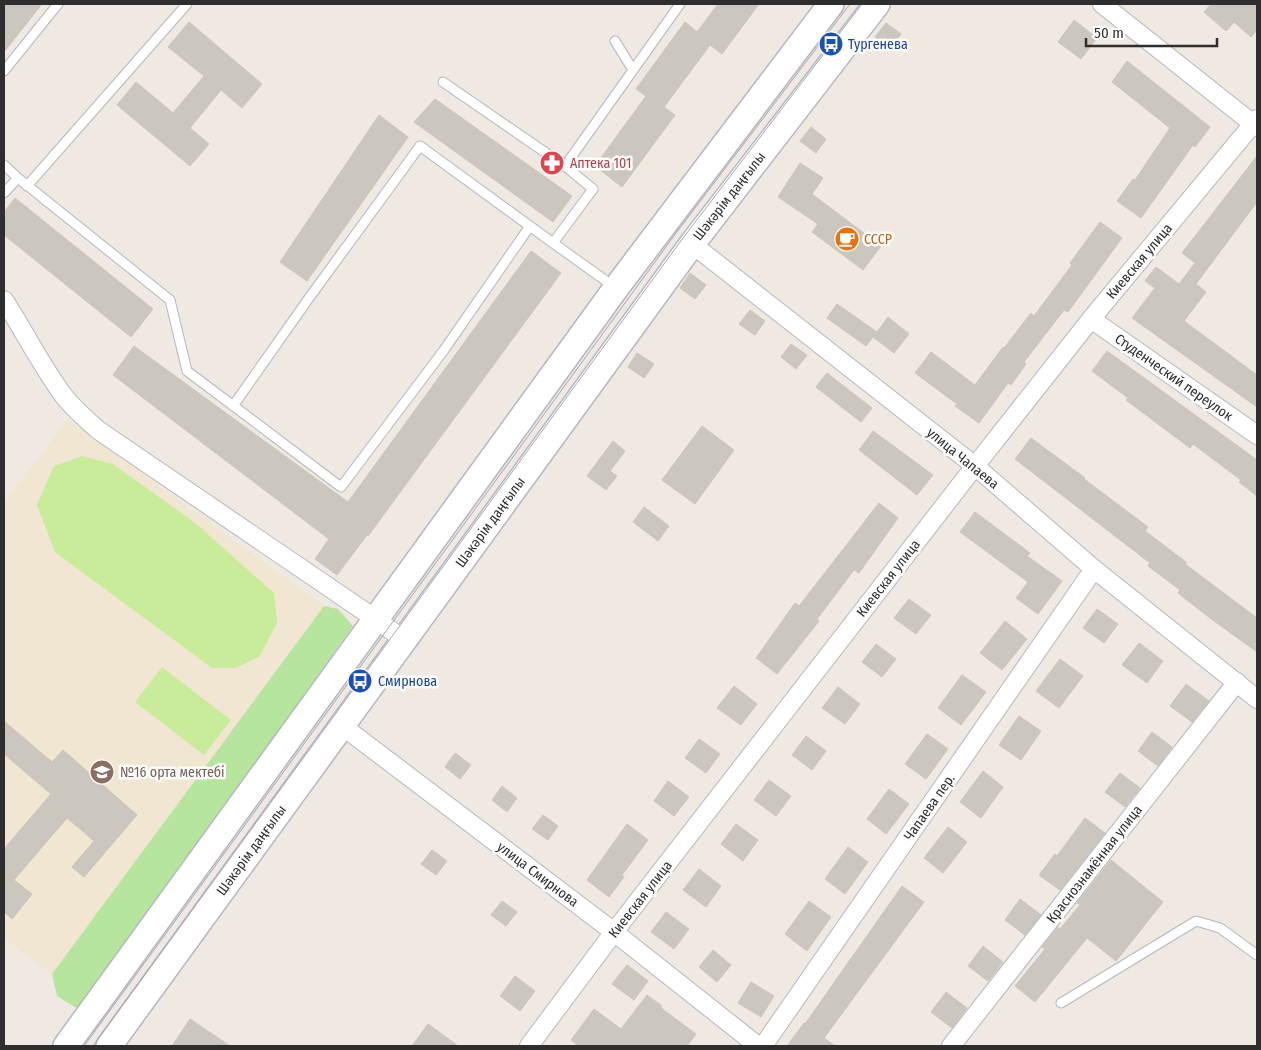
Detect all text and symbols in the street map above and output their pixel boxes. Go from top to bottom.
scale bar [1086,15,1217,47]
text: 50 m [1094,24,1124,42]
bus stop icon: Тургенева [818,31,844,57]
place label: Тургенева [848,36,908,53]
street label: Шәкәрім даңғылы [690,149,769,244]
pharmacy icon: Аптека 101 [539,150,565,176]
place label: Аптека 101 [570,155,631,172]
street label: Киевская улица [1103,220,1176,303]
cafe icon: СССР [834,226,860,252]
place label: СССР [864,231,892,248]
street label: Студенческий переулок [1111,330,1236,425]
street label: улица Чапаева [923,424,1002,493]
street label: Шәкәрім даңғылы [452,474,529,571]
street label: Киевская улица [853,536,924,620]
bus stop icon: Смирнова [347,668,373,694]
place label: Смирнова [378,673,437,690]
school or university icon: №16 орта мектебі [89,759,115,785]
place label: №16 орта мектебі [120,764,225,781]
street label: Чапаева пер. [900,771,959,844]
street label: Шәкәрім даңғылы [213,802,290,899]
street label: Краснознамённая улица [1043,802,1146,927]
street label: улица Смирнова [494,838,582,911]
street label: Киевская улица [605,857,676,941]

